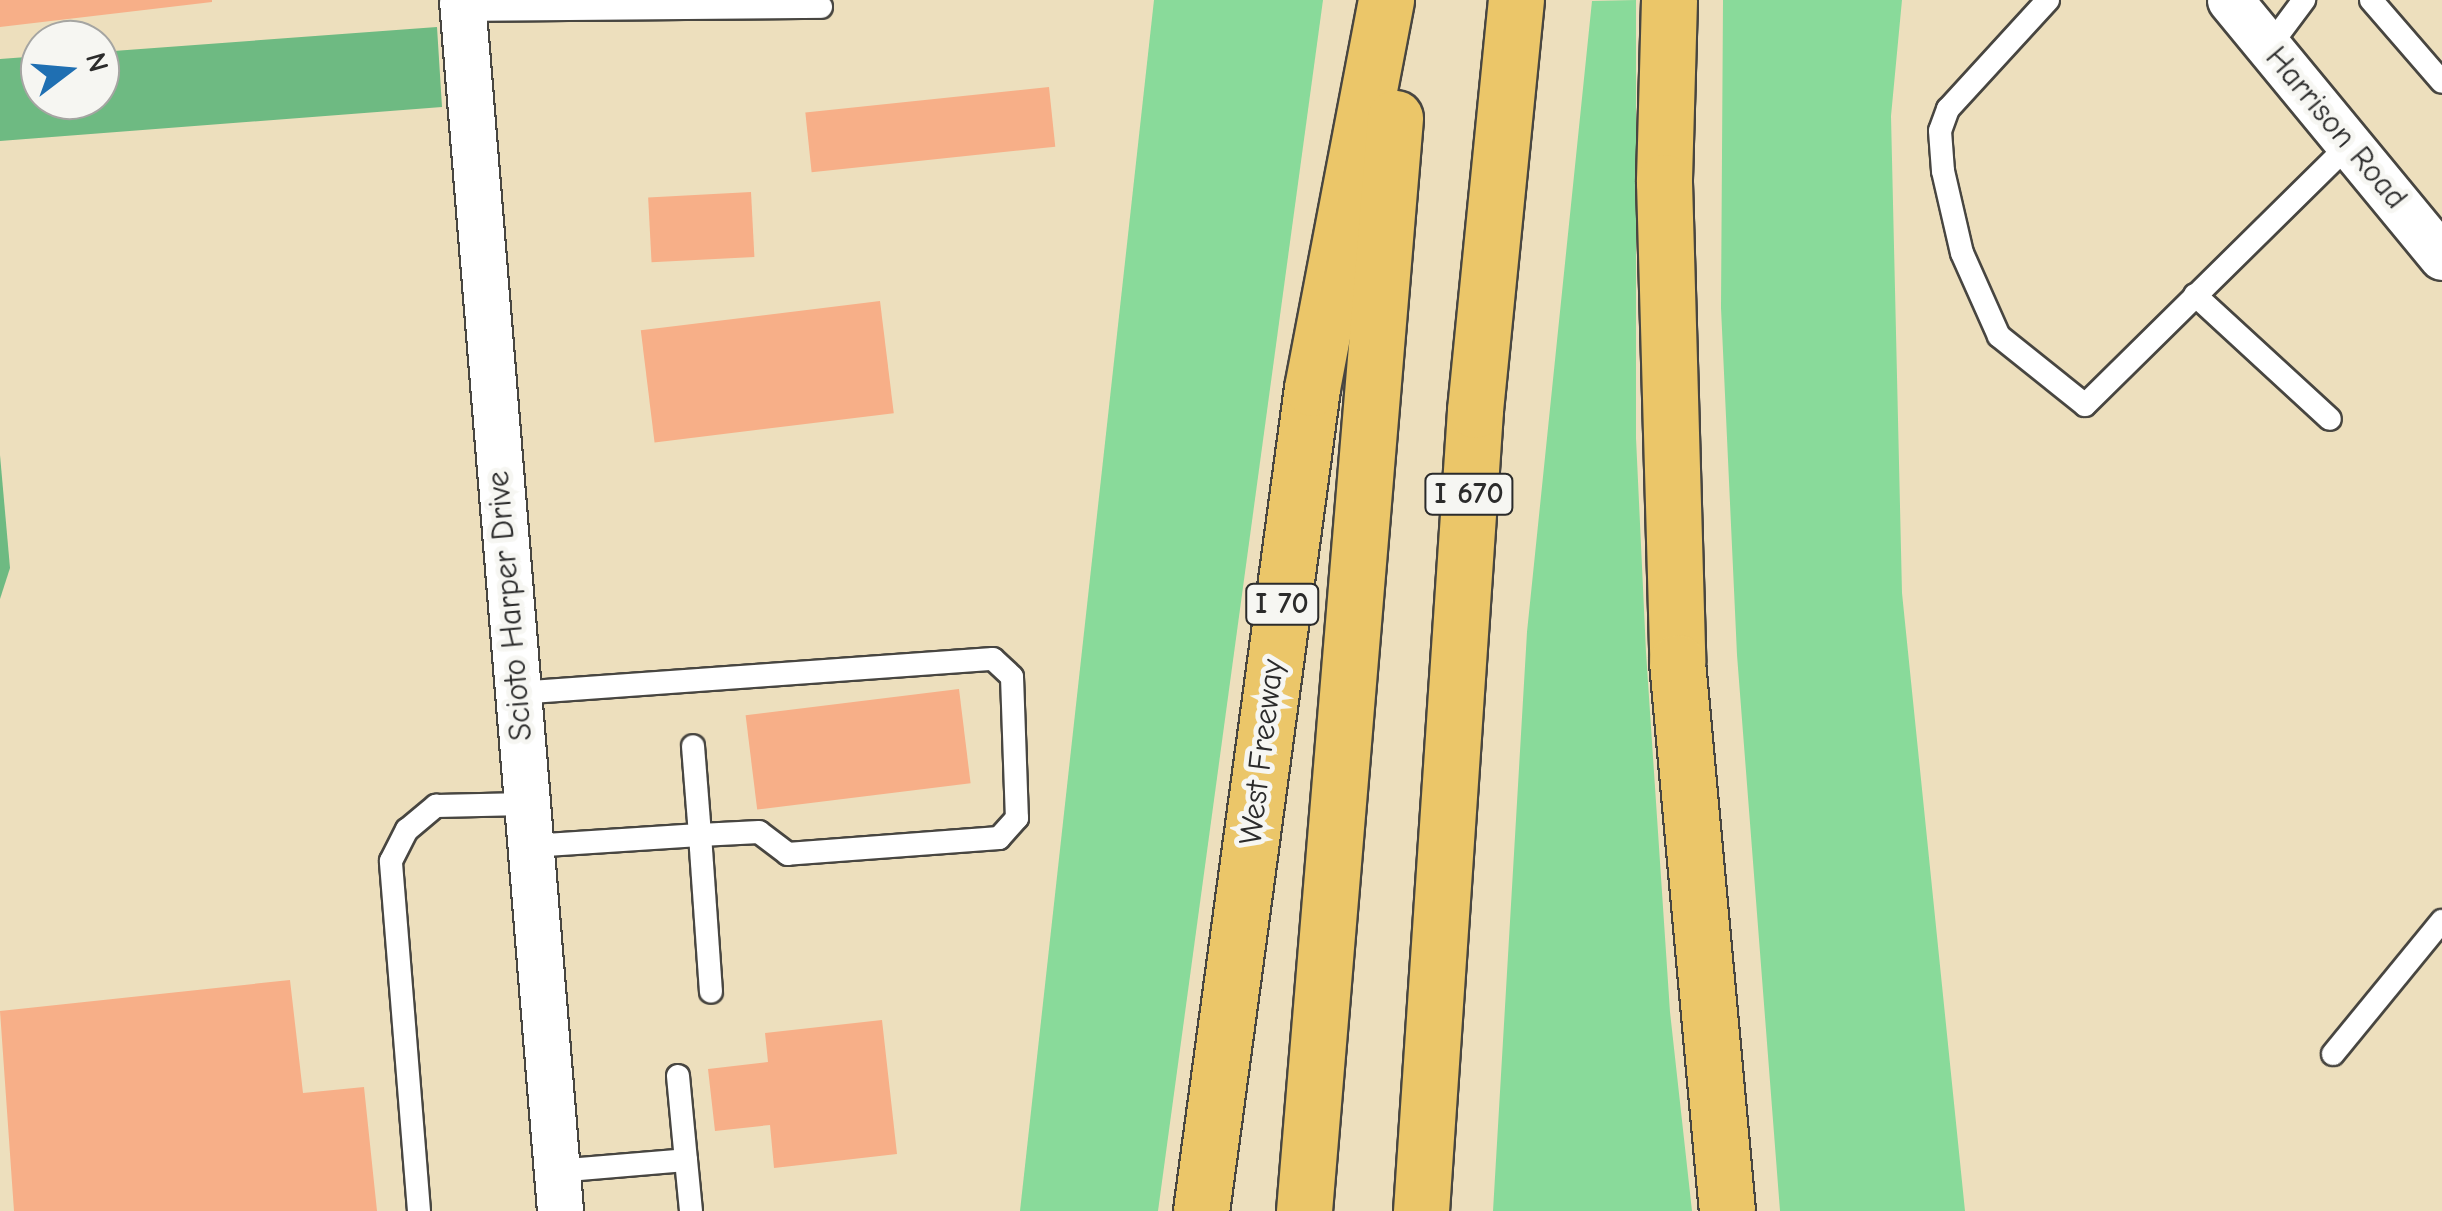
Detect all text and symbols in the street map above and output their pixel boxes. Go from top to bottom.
north arrow [20,20,120,120]
street label: Harrison Road [2257,39,2415,217]
text: N [79,49,115,75]
road number: I 670 [1424,469,1514,519]
street label: Scioto Harper Drive [479,470,541,742]
road number: I 70 [1244,579,1320,629]
street label: West Freeway [1232,657,1292,847]

